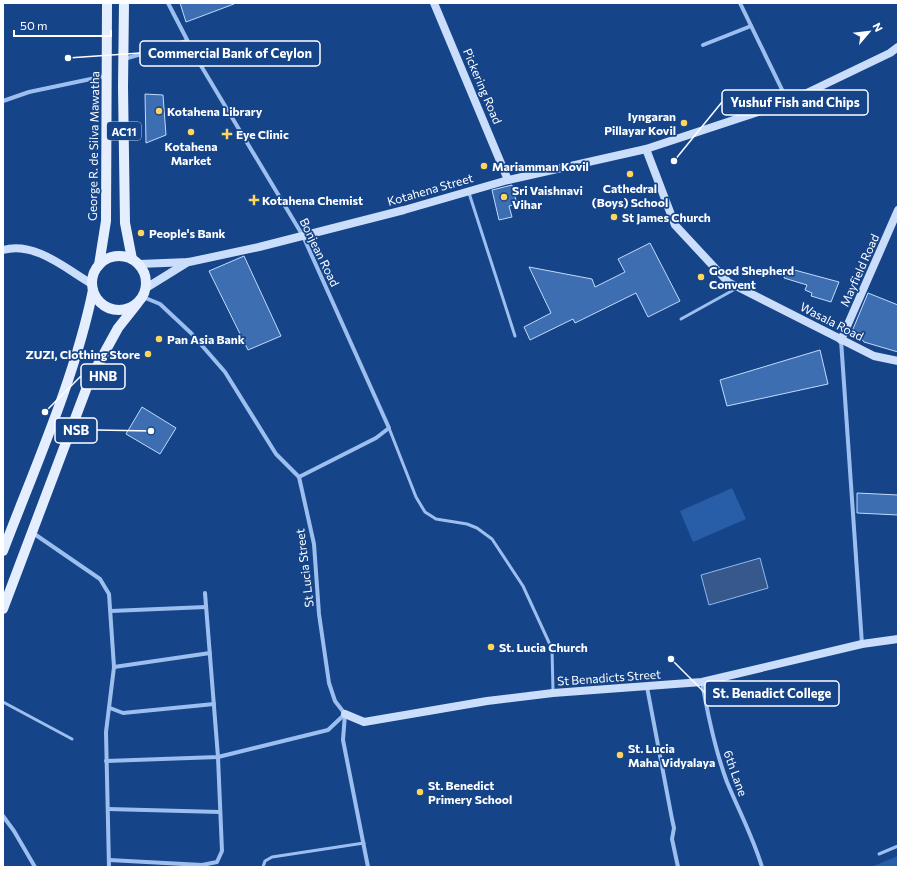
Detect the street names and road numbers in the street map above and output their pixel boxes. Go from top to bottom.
street label: Pickering Road [461,46,505,126]
street label: George R. de Silva Mawatha [85,71,101,221]
road number: AC11 [107,122,141,140]
street label: Kotahena Street [386,170,475,208]
street label: Bonjean Road [297,215,343,289]
street label: Mayfield Road [837,231,881,309]
street label: Wasala Road [798,299,866,343]
street label: St Lucia Street [292,528,316,608]
street label: St Benadicts Street [557,666,661,688]
street label: 6th Lane [721,748,751,798]

